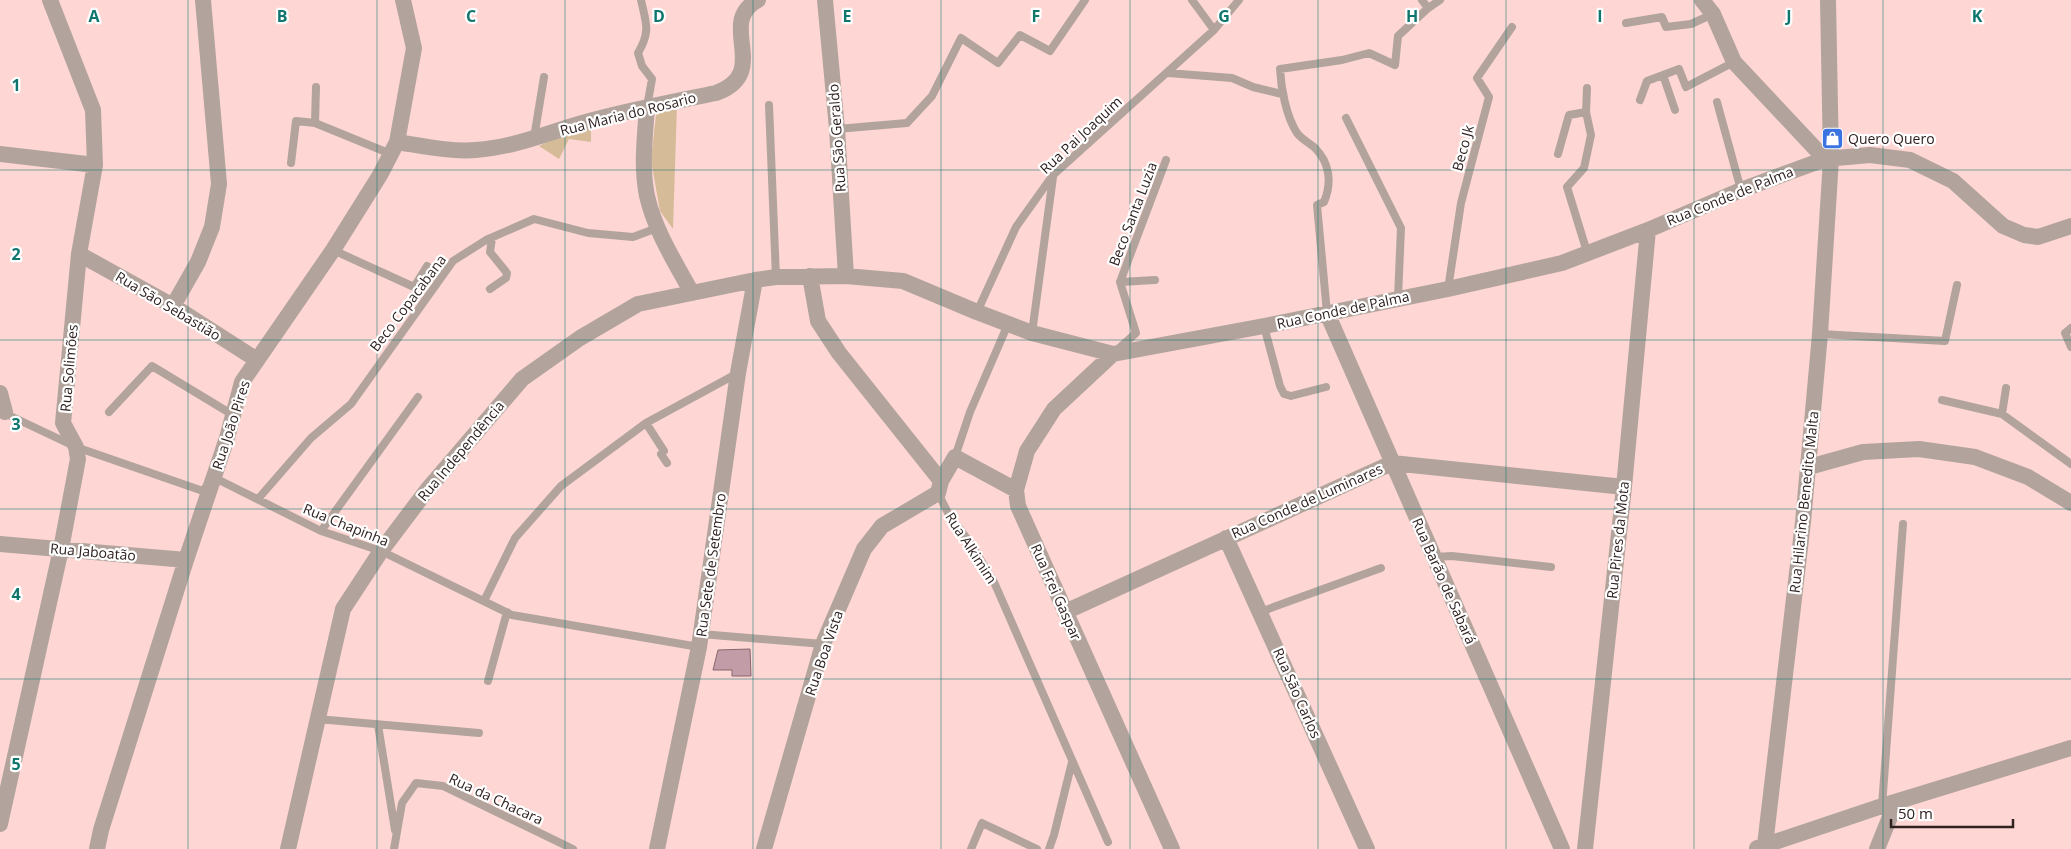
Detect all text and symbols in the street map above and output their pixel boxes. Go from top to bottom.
text: A [88,5,100,27]
text: B [277,5,287,27]
text: C [466,5,476,27]
text: D [653,5,665,27]
text: E [843,5,852,27]
text: F [1032,5,1040,27]
text: G [1218,5,1230,27]
text: H [1406,5,1418,27]
text: I [1597,5,1603,27]
text: J [1784,5,1792,27]
text: K [1972,5,1983,27]
text: 1 [11,74,21,96]
street label: Rua São Geraldo [823,83,850,193]
street label: Rua Maria do Rosario [558,87,698,140]
street label: Rua Pai Joaquim [1036,92,1126,178]
street label: Beco Jk [1447,122,1478,173]
shop icon: Quero Quero [1820,127,1844,151]
place label: Quero Quero [1848,129,1935,148]
street label: Beco Santa Luzia [1104,159,1161,269]
street label: Rua Conde de Palma [1664,161,1796,230]
text: 2 [11,243,21,265]
street label: Beco Copacabana [365,250,450,355]
street label: Rua São Sebastião [112,267,224,344]
street label: Rua Conde de Palma [1275,286,1411,333]
street label: Rua Solimões [55,323,82,412]
street label: Rua João Pires [207,377,254,472]
street label: Rua Independência [413,396,508,505]
street label: Rua Hilarino Benedito Malta [1784,410,1823,594]
text: 3 [11,413,21,435]
street label: Rua Conde de Luminares [1228,458,1386,542]
street label: Rua Pires da Mota [1602,480,1633,600]
street label: Rua Sete de Setembro [691,492,730,638]
street label: Rua Chapinha [300,499,392,550]
street label: Rua Alkimim [941,508,1002,587]
street label: Rua Barão de Sabará [1408,515,1481,647]
street label: Rua Jaboatão [49,538,137,565]
street label: Rua Frei Gaspar [1027,541,1086,643]
text: 4 [11,583,21,605]
street label: Rua Boa Vista [800,608,847,698]
street label: Rua São Carlos [1269,645,1326,741]
text: 5 [11,753,21,775]
street label: Rua da Chacara [446,768,546,829]
scale bar [1891,796,2014,828]
text: 50 m [1898,803,1933,823]

